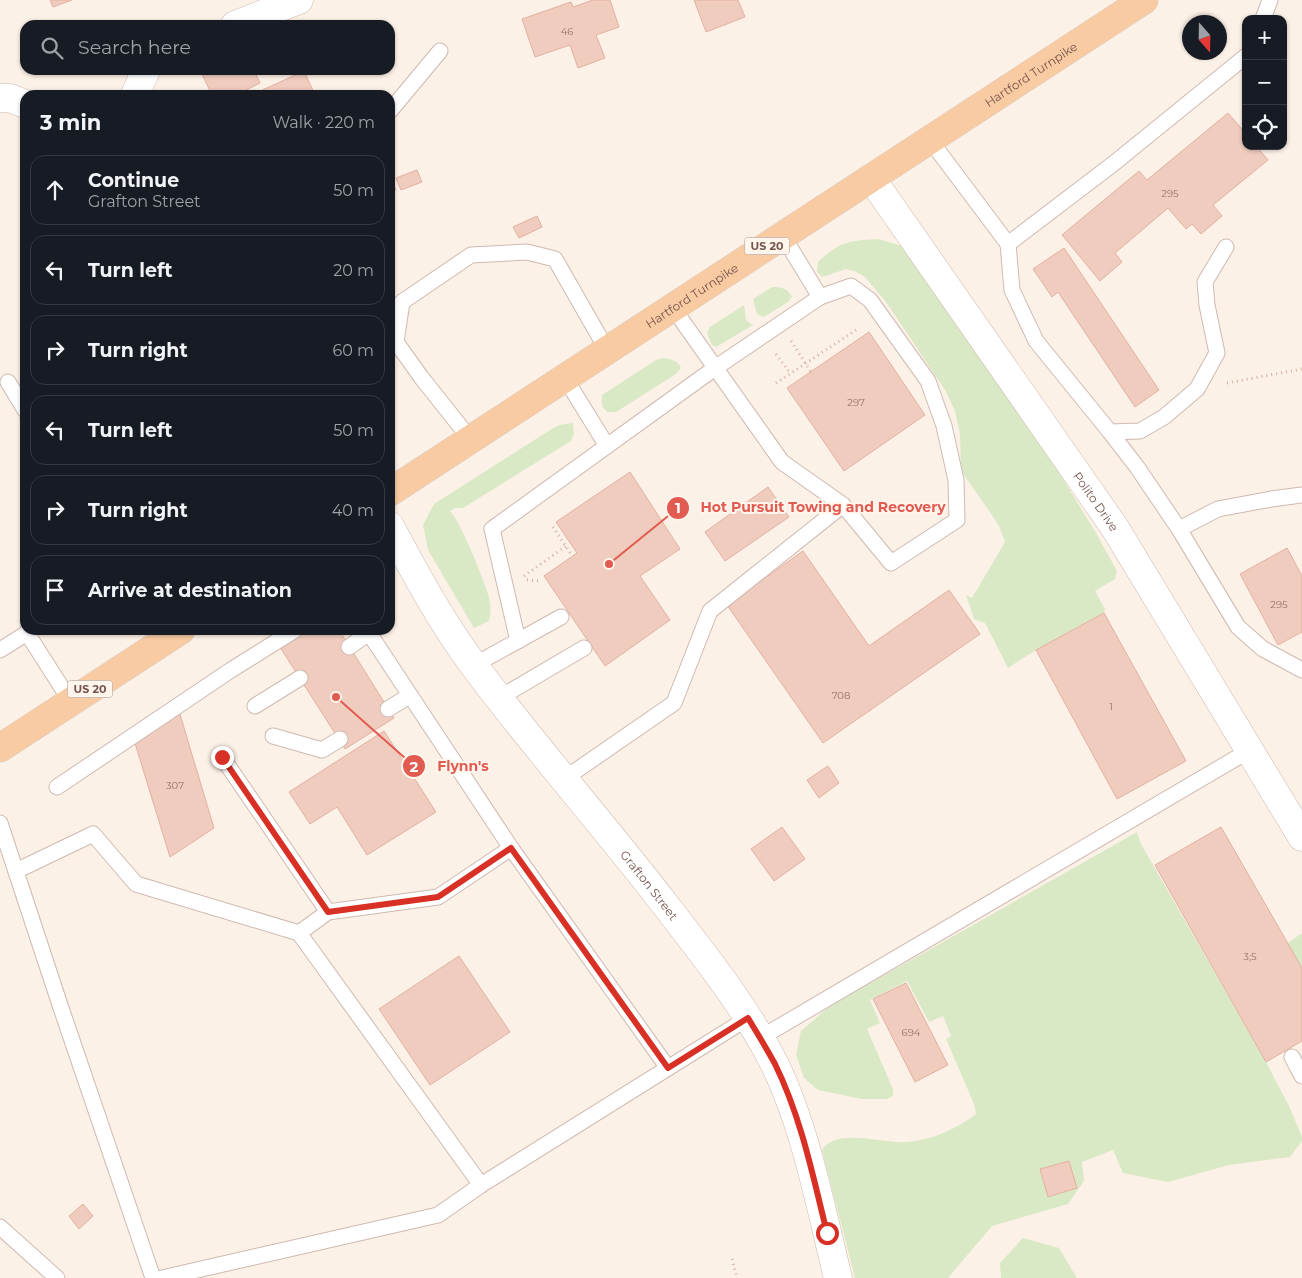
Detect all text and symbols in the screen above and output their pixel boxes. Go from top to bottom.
north arrow [1182,15,1227,60]
map controls [1242,15,1287,150]
button: + [1242,15,1287,60]
search box [20,20,395,75]
house number: 46 [561,25,573,38]
icon: search [38,34,66,62]
text: Search here [78,36,191,59]
street label: Hartford Turnpike [982,38,1080,110]
button: − [1242,60,1287,105]
button: locate [1242,105,1287,150]
text: 3 min [40,110,101,135]
text: Walk · 220 m [272,113,375,132]
text: Continue [88,169,179,192]
icon: ahead [41,176,69,204]
text: 50 m [333,181,374,200]
house number: 295 [1161,187,1179,200]
text: Grafton Street [88,192,201,211]
road number: US 20 [744,238,790,255]
icon: left [41,256,69,284]
text: Turn left [88,259,173,282]
street label: Hartford Turnpike [642,260,741,331]
text: 20 m [333,261,374,280]
icon: right [41,336,69,364]
text: Turn right [88,339,188,362]
text: 60 m [332,341,374,360]
house number: 297 [847,396,865,409]
icon: left [41,416,69,444]
text: Turn left [88,419,173,442]
text: 50 m [333,421,374,440]
street label: Polito Drive [1070,469,1122,534]
callout: Hot Pursuit Towing and Recovery [666,493,956,522]
icon: right [41,496,69,524]
text: 1 [675,498,681,517]
text: Hot Pursuit Towing and Recovery [700,498,946,516]
text: Turn right [88,499,188,522]
text: 40 m [332,501,374,520]
icon: arrive [41,576,69,604]
text: Arrive at destination [88,579,292,602]
house number: 295 [1270,598,1288,611]
road number: US 20 [68,681,112,698]
house number: 708 [832,689,850,702]
house number: 1 [1109,700,1113,713]
route end [211,746,234,769]
callout: Flynn's [402,752,498,781]
text: 2 [410,757,419,776]
text: Flynn's [437,757,489,775]
house number: 307 [166,779,184,792]
street label: Grafton Street [618,847,682,923]
house number: 3;5 [1243,950,1257,963]
house number: 694 [902,1026,921,1039]
route start [816,1222,839,1245]

